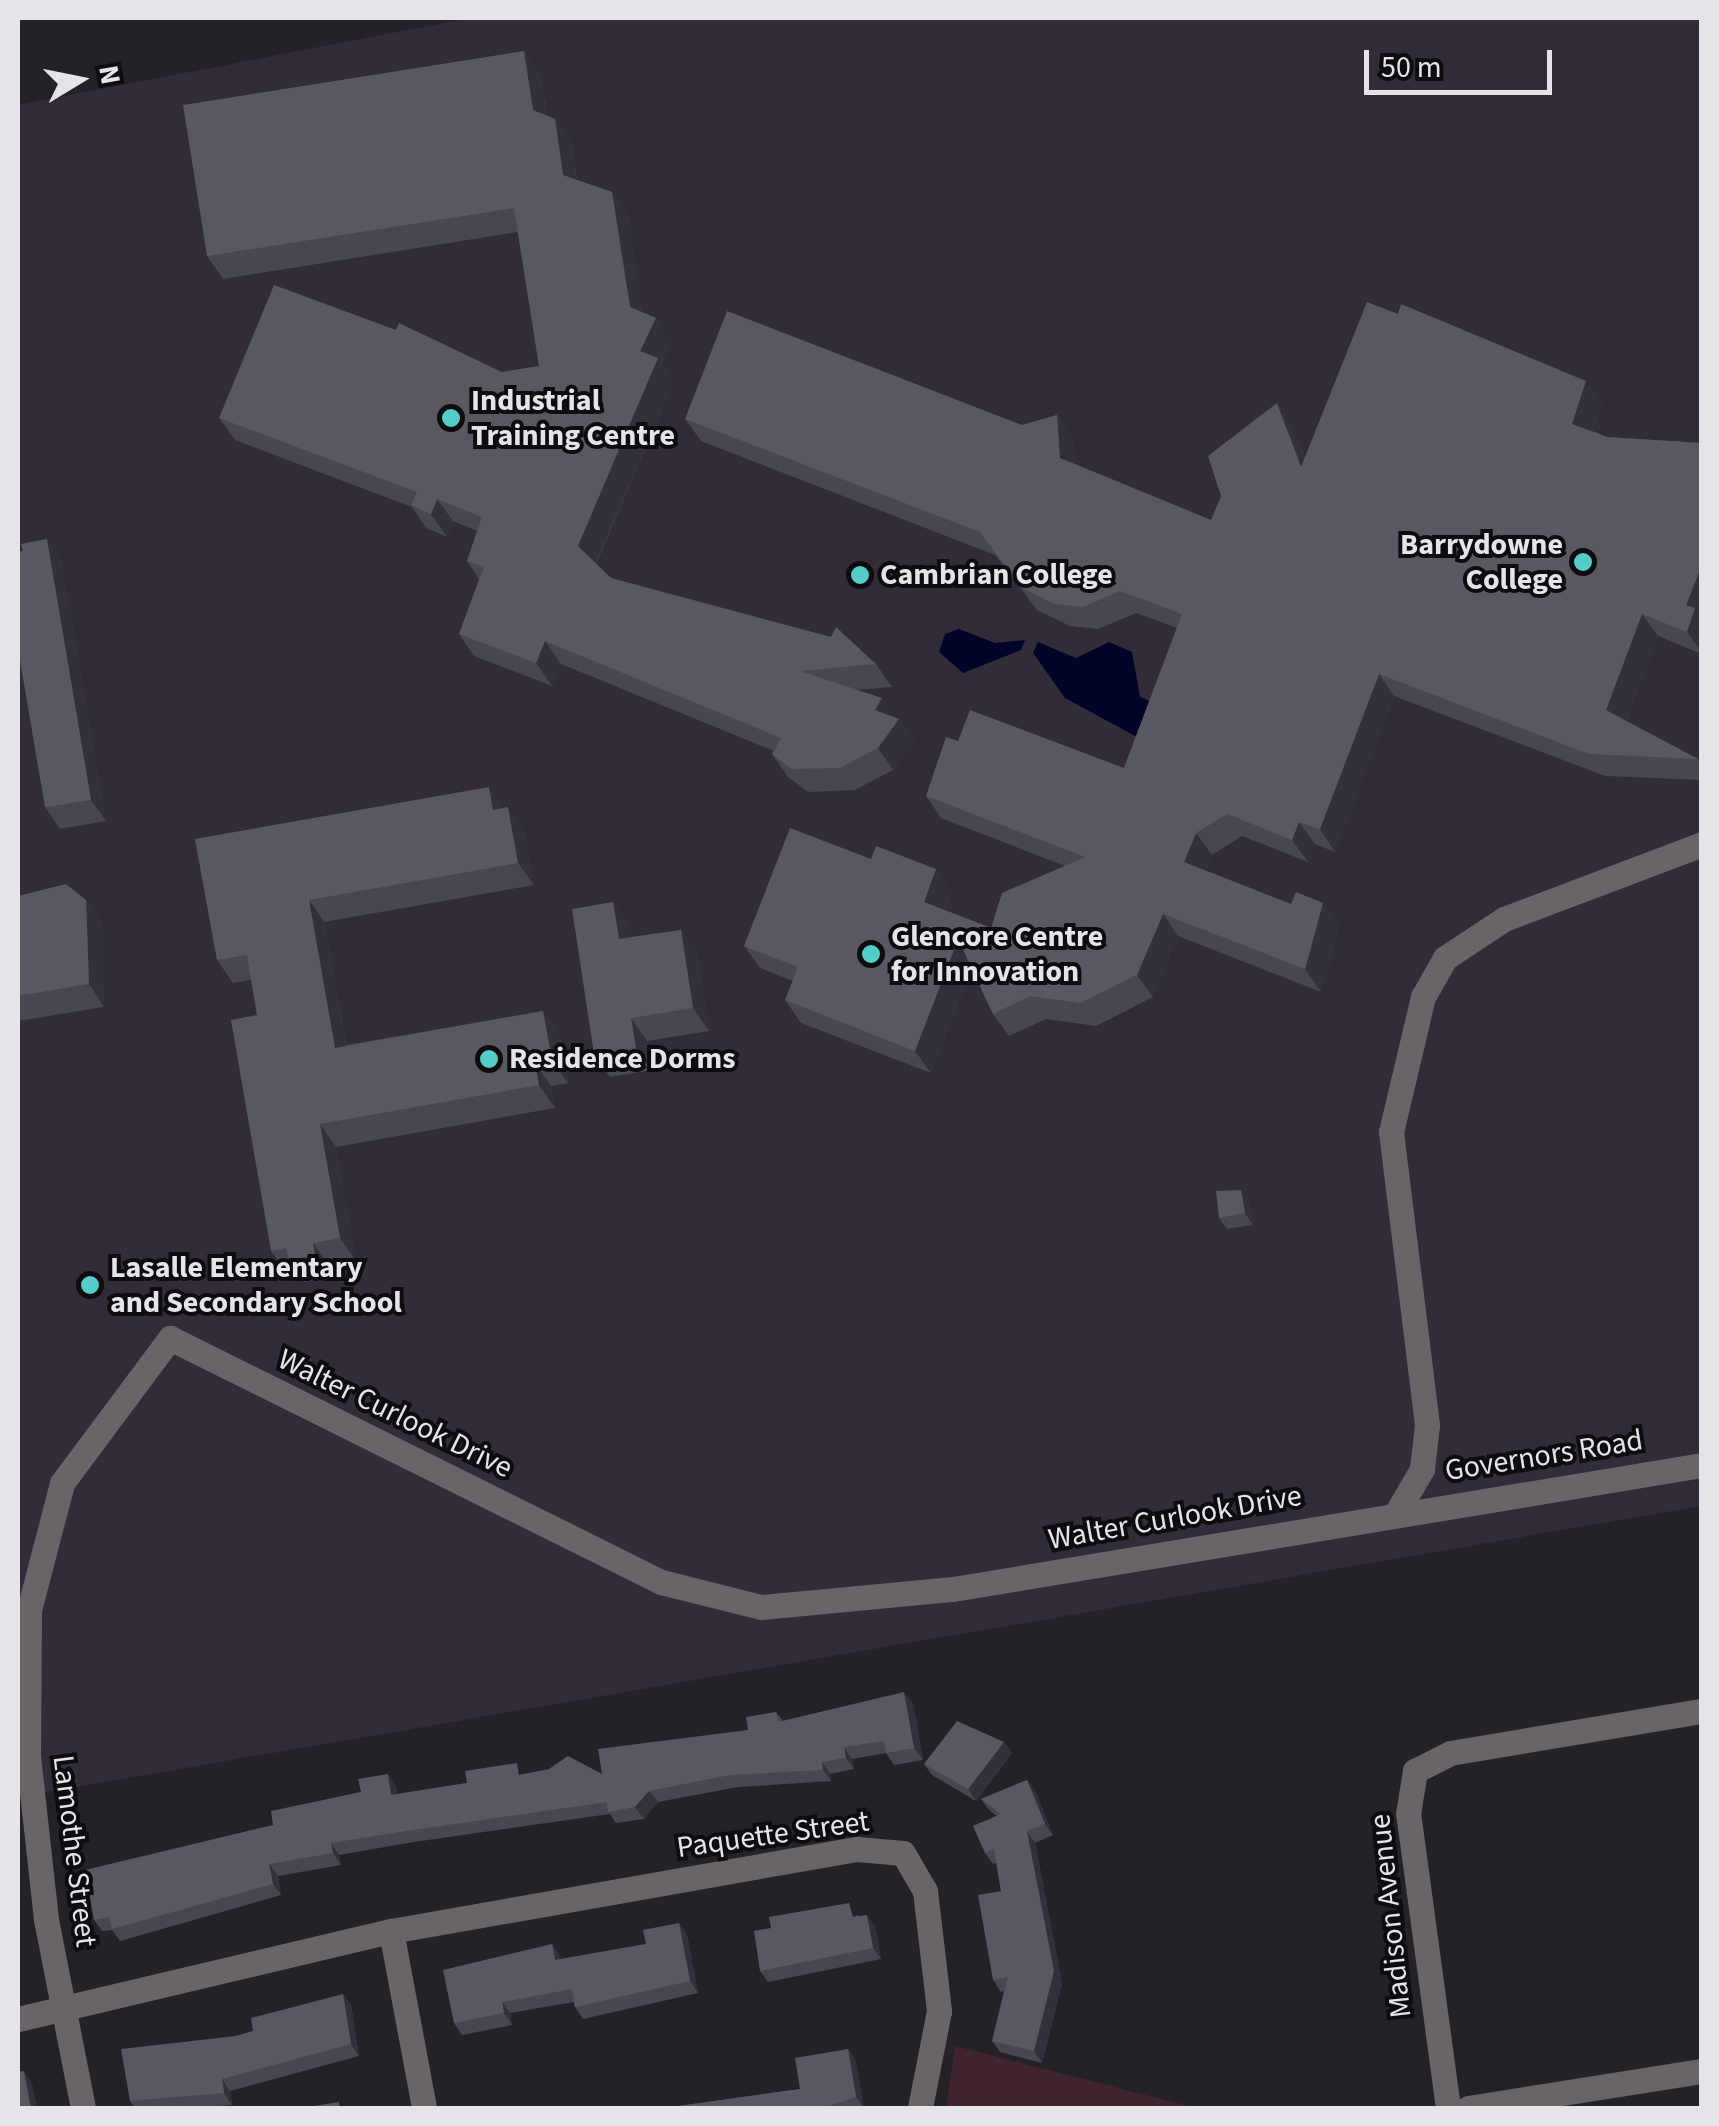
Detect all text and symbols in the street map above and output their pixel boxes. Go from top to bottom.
north arrow [30,30,130,130]
scale bar [1369,30,1556,92]
text: 50 m [1381,46,1442,89]
text: N [88,62,131,87]
place label: Industrial Training Centre [471,383,675,454]
marker: Industrial Training Centre [440,407,462,429]
place label: Barrydowne College [1400,527,1563,598]
marker: Barrydowne College [1572,551,1594,573]
place label: Cambrian College [880,557,1113,593]
marker: Cambrian College [849,564,871,586]
place label: Glencore Centre for Innovation [891,919,1103,990]
marker: Glencore Centre for Innovation [860,943,882,965]
place label: Residence Dorms [509,1041,735,1077]
marker: Residence Dorms [478,1048,500,1070]
place label: Lasalle Elementary and Secondary School [110,1250,402,1320]
marker: Lasalle Elementary and Secondary School [79,1274,101,1296]
street label: Walter Curlook Drive [272,1342,518,1486]
street label: Governors Road [1443,1423,1645,1489]
street label: Walter Curlook Drive [1046,1478,1304,1558]
street label: Lamothe Street [44,1753,104,1949]
street label: Paquette Street [675,1804,871,1866]
street label: Madison Avenue [1362,1812,1420,2020]

